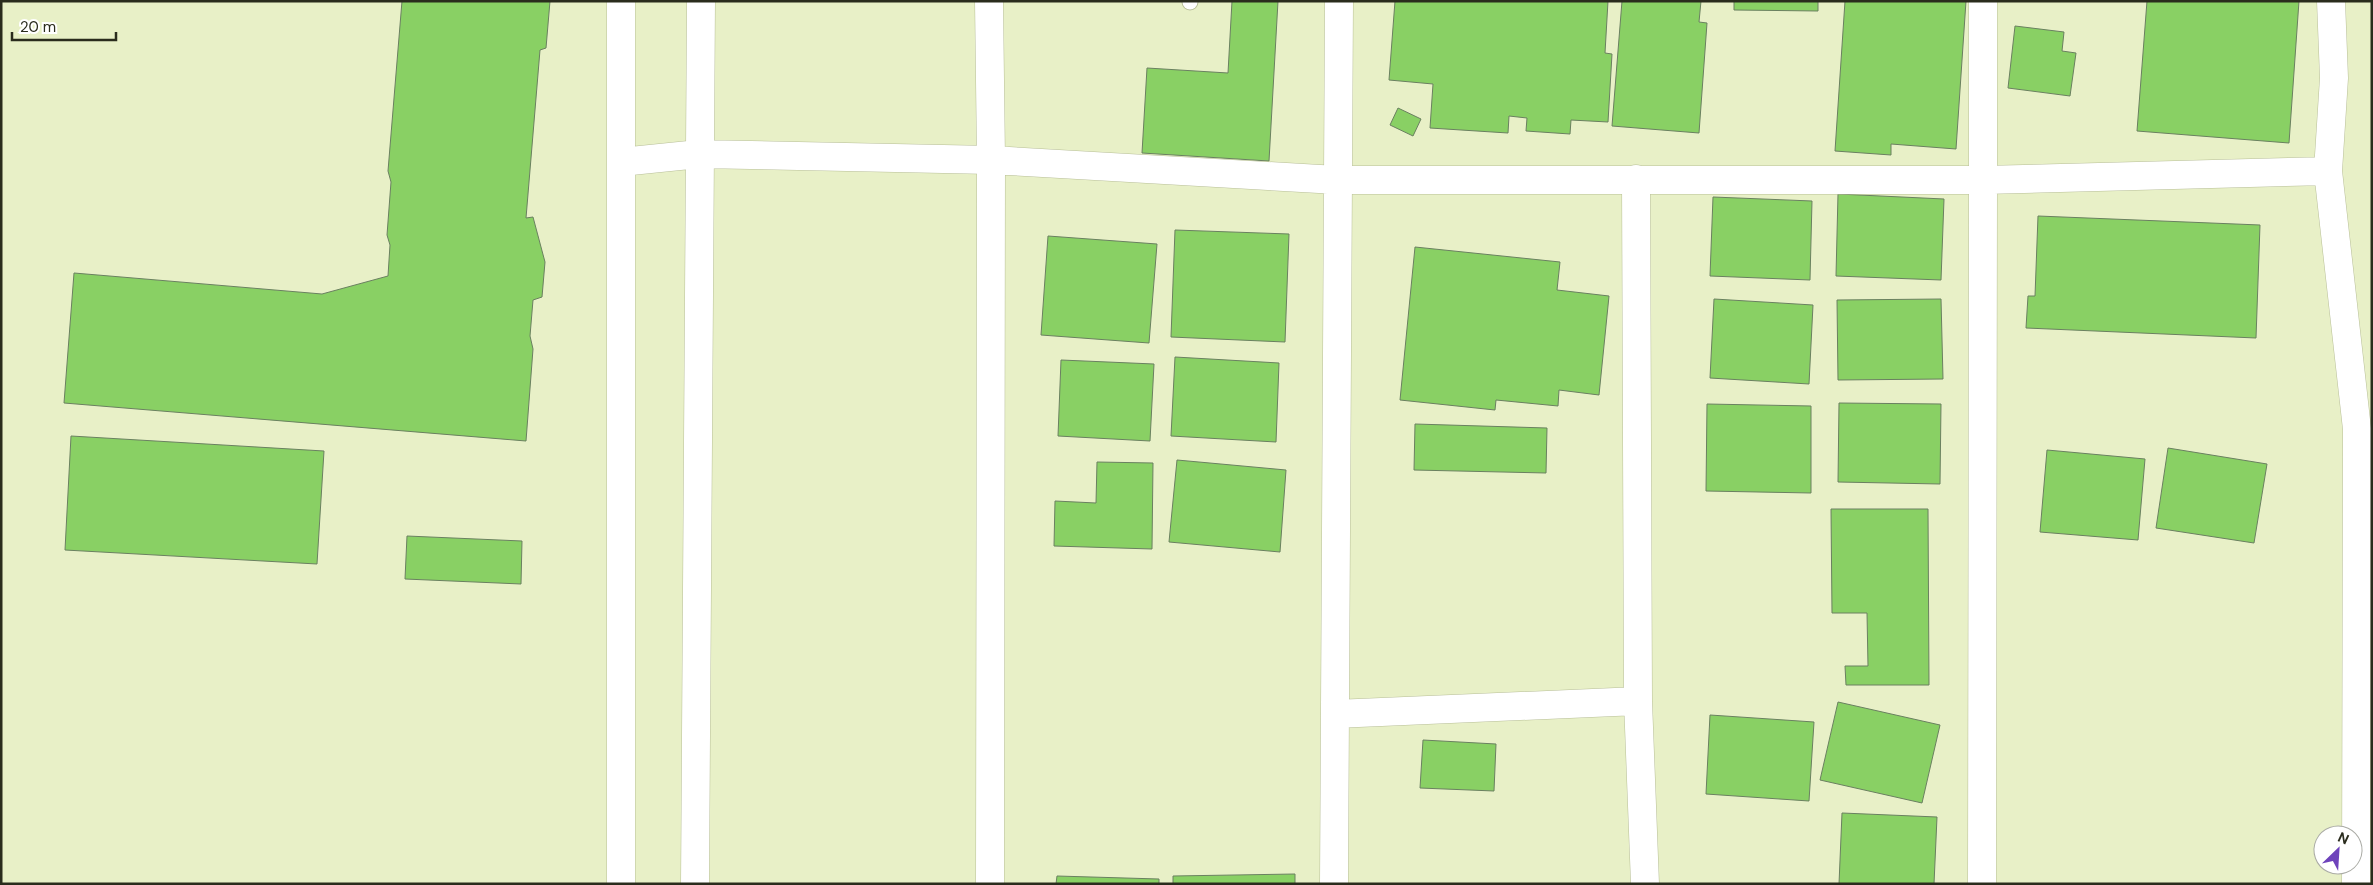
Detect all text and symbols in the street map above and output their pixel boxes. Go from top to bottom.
scale bar [12,10,116,42]
text: 20 m [20,17,56,37]
north arrow [2313,825,2363,875]
text: N [2335,828,2352,849]

